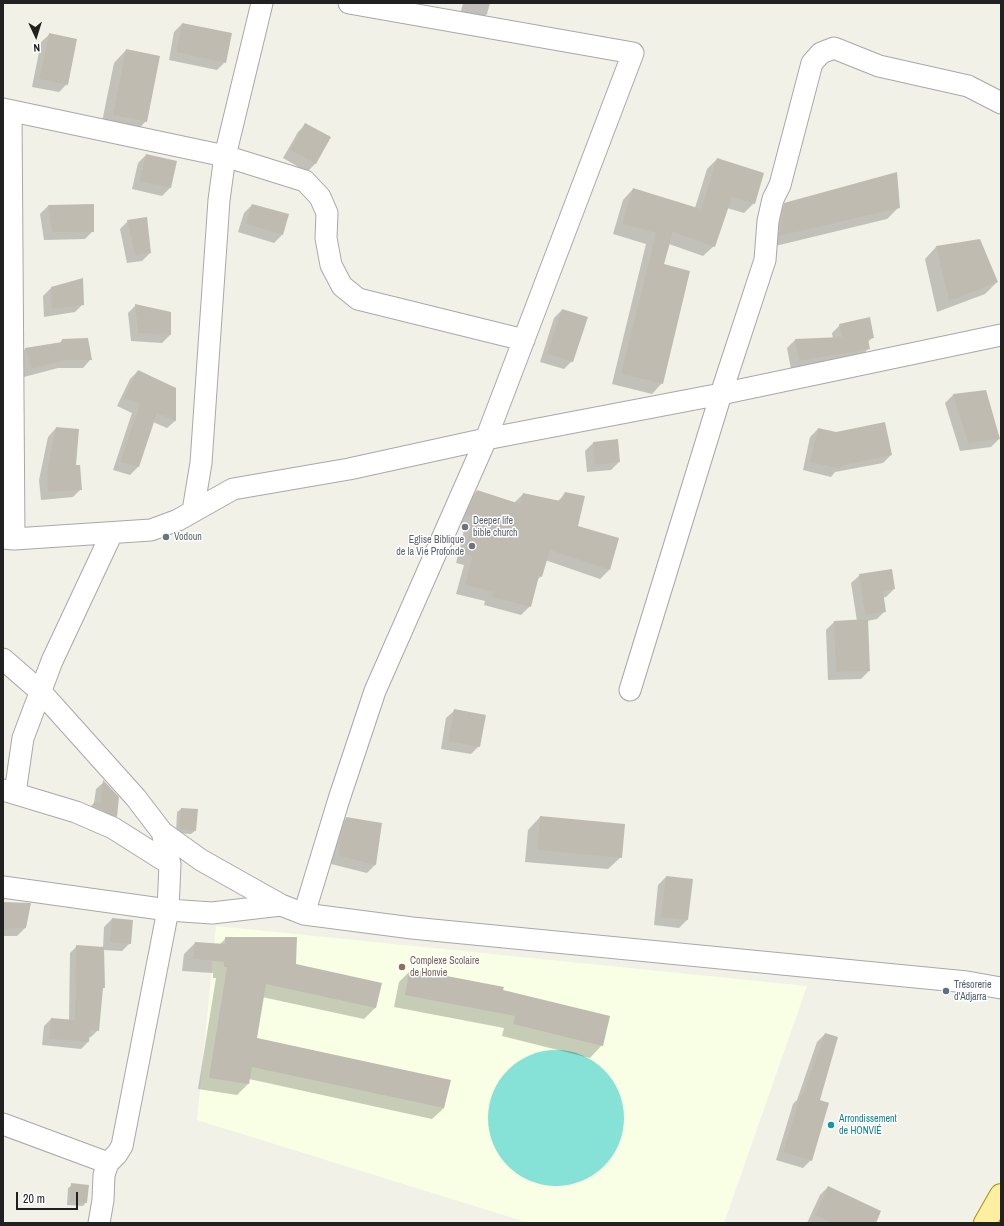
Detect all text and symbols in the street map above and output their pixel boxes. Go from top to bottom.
north arrow [16,16,56,56]
text: N [33,41,41,55]
place label: Deeper life bible church [473,515,518,538]
marker: Deeper life bible church [460,522,470,532]
place label: Vodoun [174,531,202,543]
marker: Vodoun [161,532,171,542]
place label: Eglise Biblique de la Vie Profonde [396,534,464,558]
marker: Eglise Biblique de la Vie Profonde [467,541,477,551]
place label: Complexe Scolaire de Honvie [410,955,479,978]
marker: Complexe Scolaire de Honvie [397,962,407,972]
place label: Trésorerie d'Adjarra [954,979,992,1002]
marker: Trésorerie d'Adjarra [941,986,951,996]
place label: Arrondissement de HONVIÉ [839,1113,897,1136]
marker: Arrondissement de HONVIÉ [826,1120,836,1130]
scale bar [18,1184,80,1210]
text: 20 m [23,1191,45,1207]

